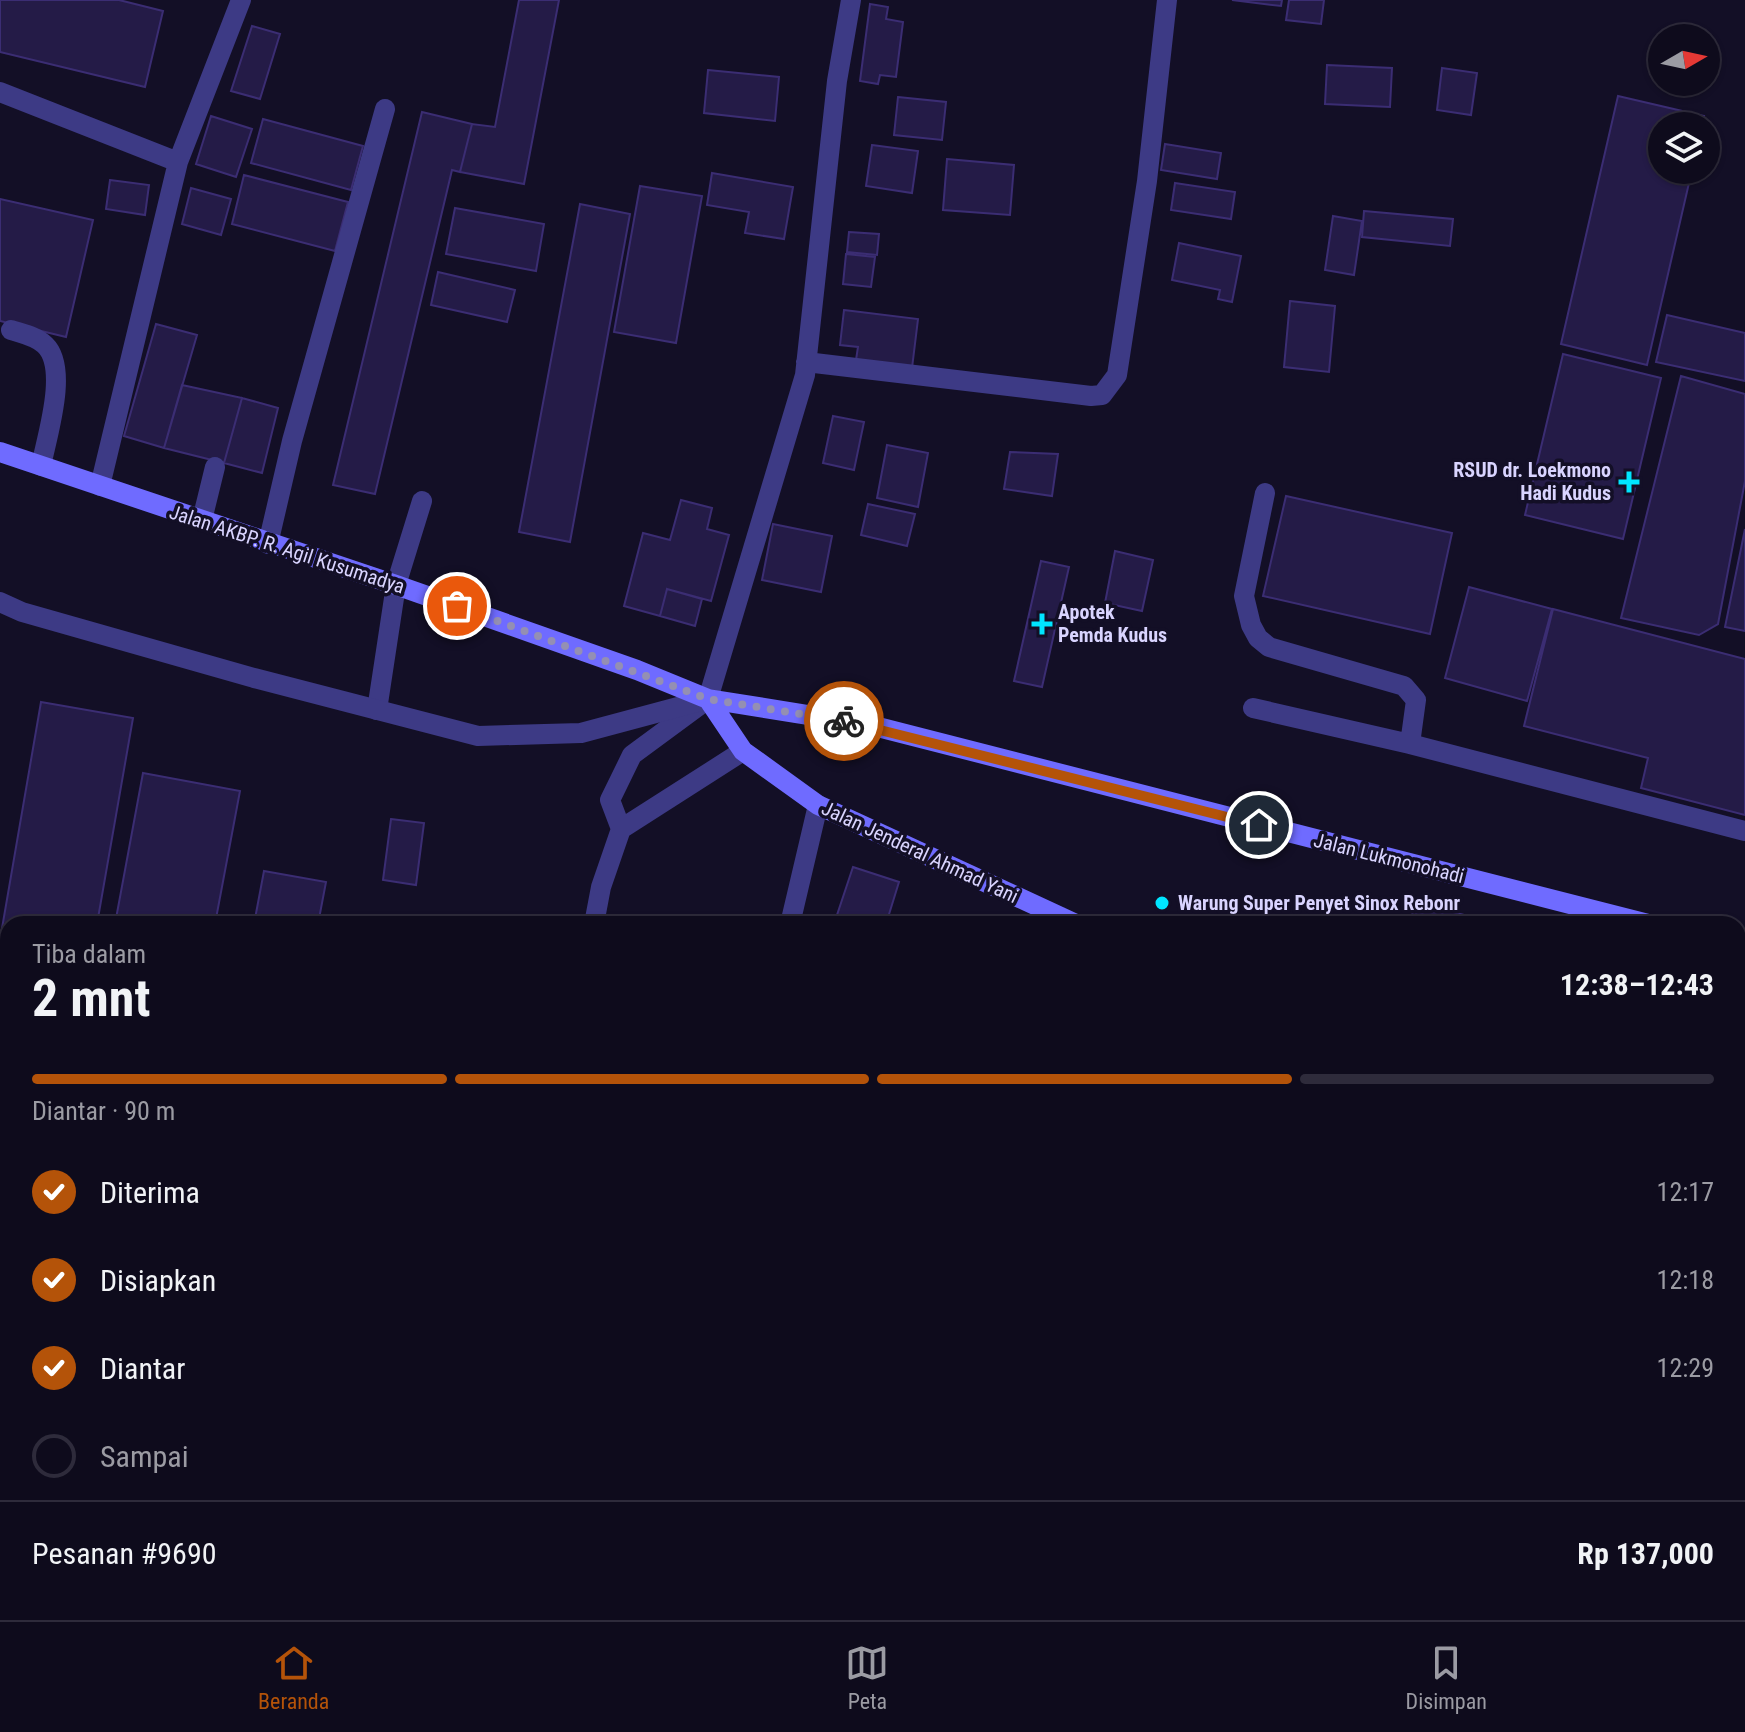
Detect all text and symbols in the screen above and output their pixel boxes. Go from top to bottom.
north arrow [1648,24,1720,96]
map controls [1648,24,1720,184]
button: layers [1648,112,1720,184]
place label: RSUD dr. Loekmono Hadi Kudus [1453,458,1611,505]
marker: RSUD dr. Loekmono Hadi Kudus [1618,471,1640,493]
street label: Jalan AKBP. R. Agil Kusumadya [166,500,408,598]
pin [423,572,491,640]
icon: bag [435,584,479,628]
place label: Apotek Pemda Kudus [1058,600,1167,647]
marker: Apotek Pemda Kudus [1033,615,1051,633]
courier [804,681,884,761]
icon: bike [822,699,866,743]
pin [1225,791,1293,859]
street label: Jalan Jenderal Ahmad Yani [818,796,1022,908]
icon: home [1237,803,1281,847]
street label: Jalan Lukmonohadi [1311,828,1467,888]
place label: Warung Super Penyet Sinox Rebonr [1178,891,1461,915]
marker: Warung Super Penyet Sinox Rebonr [1153,894,1171,912]
text: Tiba dalam [32,939,146,969]
text: 12:38–12:43 [1560,967,1714,1002]
text: 2 mnt [32,968,150,1029]
text: Diantar · 90 m [32,1096,175,1126]
icon: check [32,1170,76,1214]
text: Diterima [100,1175,200,1210]
text: 12:17 [1657,1177,1714,1207]
icon: check [32,1258,76,1302]
text: Disiapkan [100,1263,216,1298]
text: 12:18 [1657,1265,1714,1295]
icon: check [32,1346,76,1390]
text: Diantar [100,1351,185,1386]
text: 12:29 [1657,1353,1714,1383]
text: Sampai [100,1439,189,1474]
text: Pesanan #9690 [32,1536,217,1571]
text: Rp 137,000 [1577,1536,1714,1571]
tab: Beranda [258,1641,329,1714]
tab: Peta [845,1641,889,1714]
tab: Disimpan [1406,1641,1487,1714]

